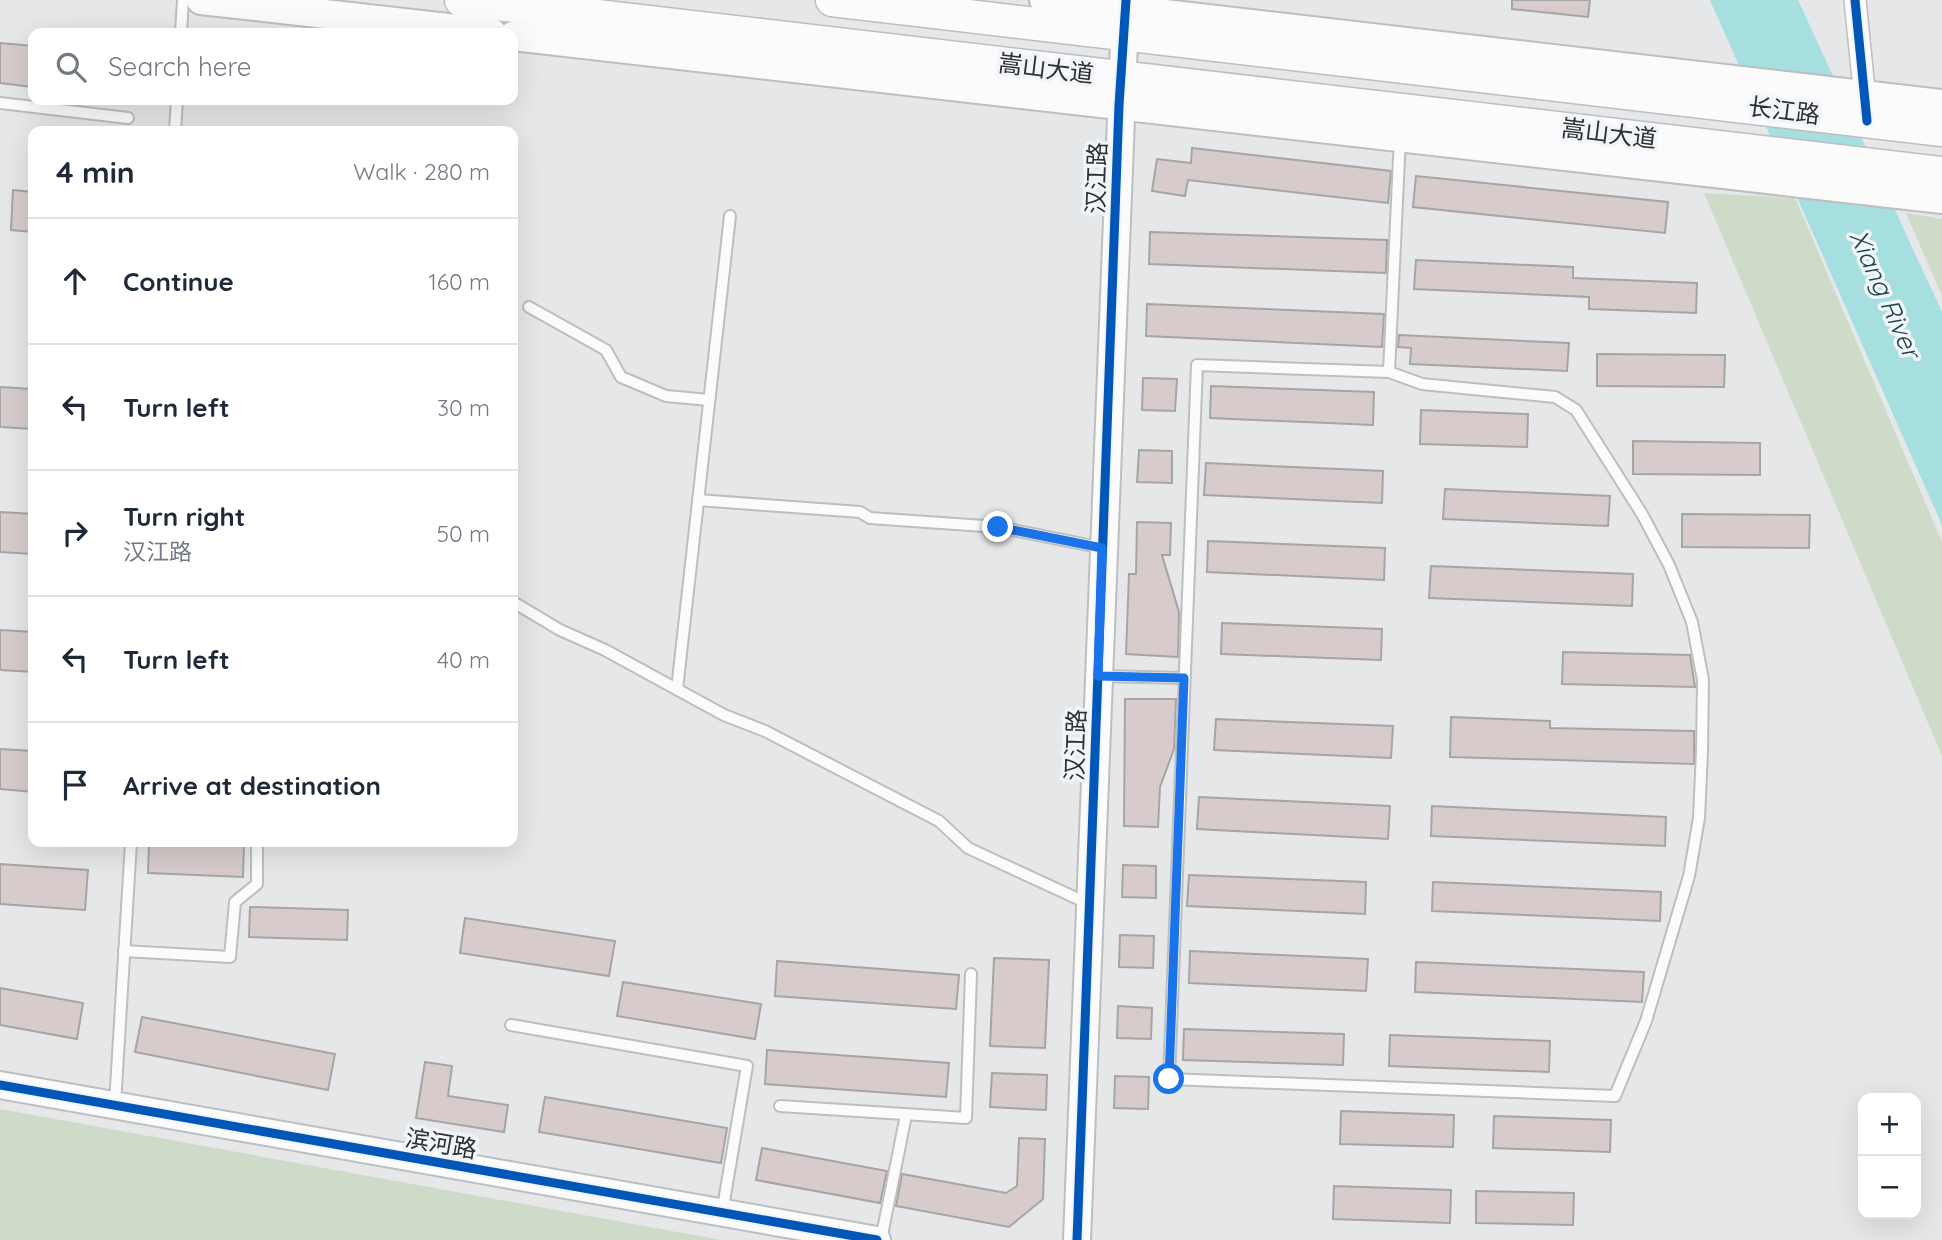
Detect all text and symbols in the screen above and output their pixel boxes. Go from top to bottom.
search box [28,28,518,105]
street label: 嵩山大道 [997,47,1096,89]
icon: search [52,48,90,86]
text: Search here [108,50,252,83]
street label: 长江路 [1747,91,1822,129]
street label: 嵩山大道 [1560,112,1659,154]
street label: 汉江路 [1080,141,1112,214]
text: 4 min [56,153,135,191]
text: Walk · 280 m [353,157,490,186]
water label: Xiang River [1843,225,1930,366]
icon: ahead [56,262,94,300]
text: Continue [123,265,234,298]
text: 160 m [428,267,490,296]
icon: left [56,388,94,426]
text: Turn left [123,391,230,424]
text: 30 m [437,393,490,422]
text: Turn right [123,500,245,533]
route end [982,511,1013,542]
icon: right [56,514,94,552]
text: 50 m [437,519,490,548]
text: 汉江路 [123,537,192,566]
icon: left [56,640,94,678]
text: Turn left [123,643,230,676]
text: 40 m [437,645,490,674]
street label: 汉江路 [1059,708,1091,781]
icon: arrive [56,766,94,804]
text: Arrive at destination [123,769,381,802]
route start [1153,1063,1184,1094]
map controls [1858,1093,1921,1219]
button: + [1858,1093,1921,1156]
street label: 滨河路 [403,1122,479,1164]
button: − [1858,1156,1921,1219]

